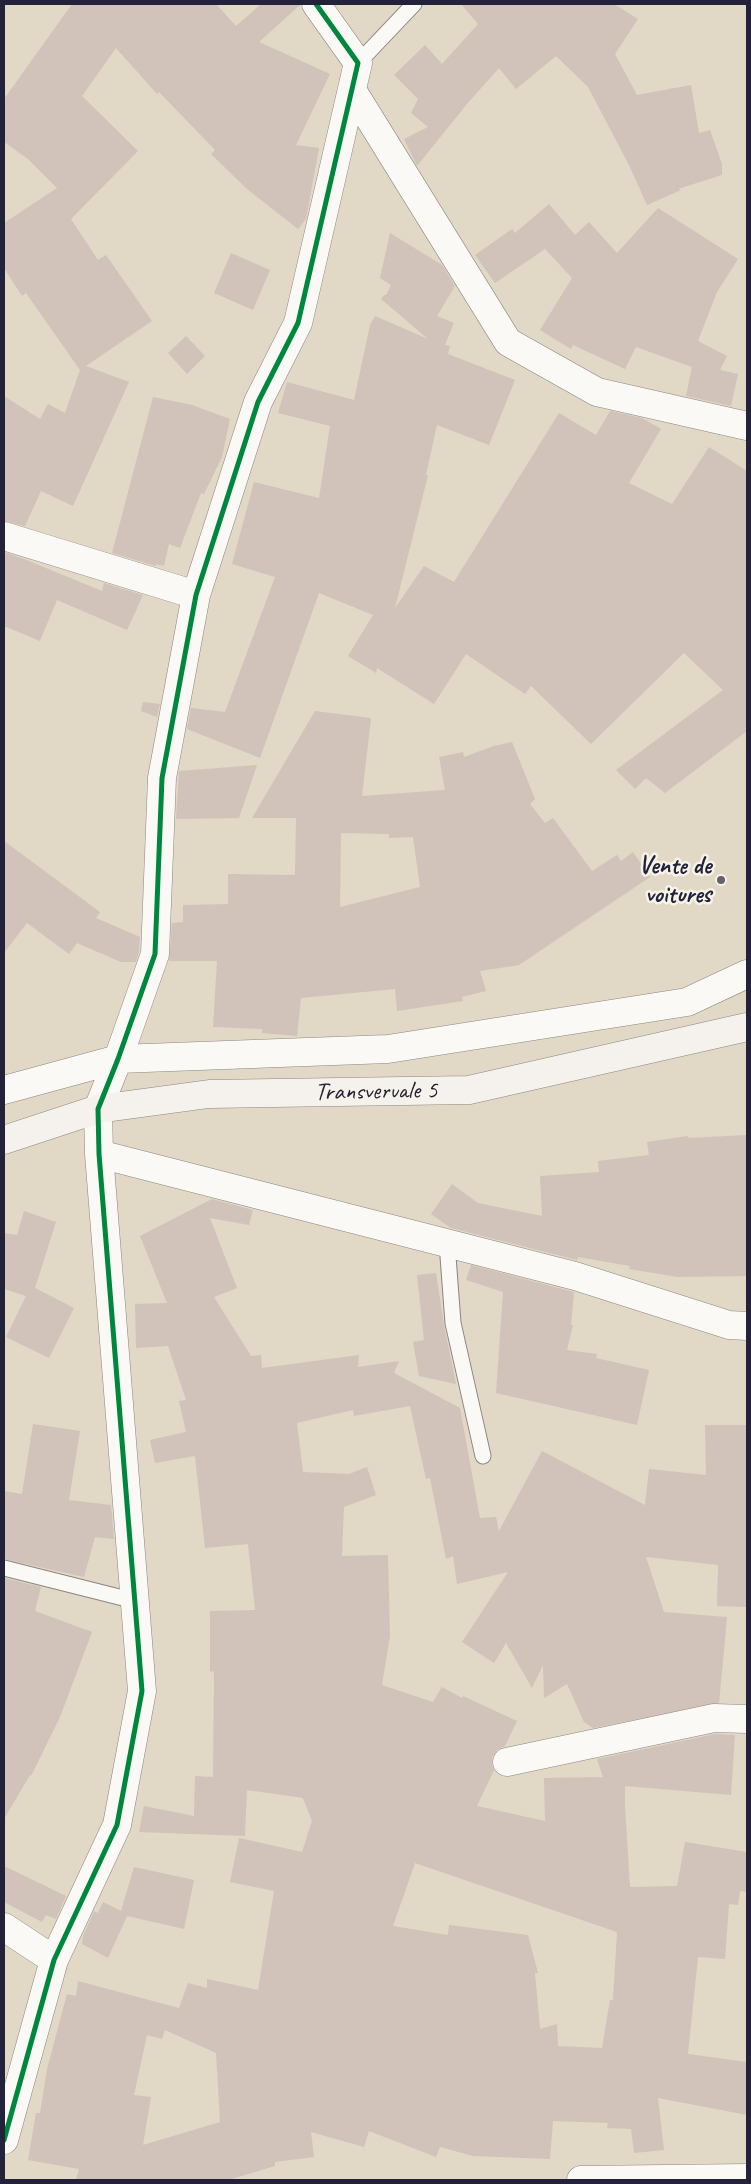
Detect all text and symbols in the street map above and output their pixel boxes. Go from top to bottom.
place label: Vente de voitures [639,851,711,910]
marker: Vente de voitures [715,874,727,886]
street label: Transvervale 5 [314,1076,438,1108]

